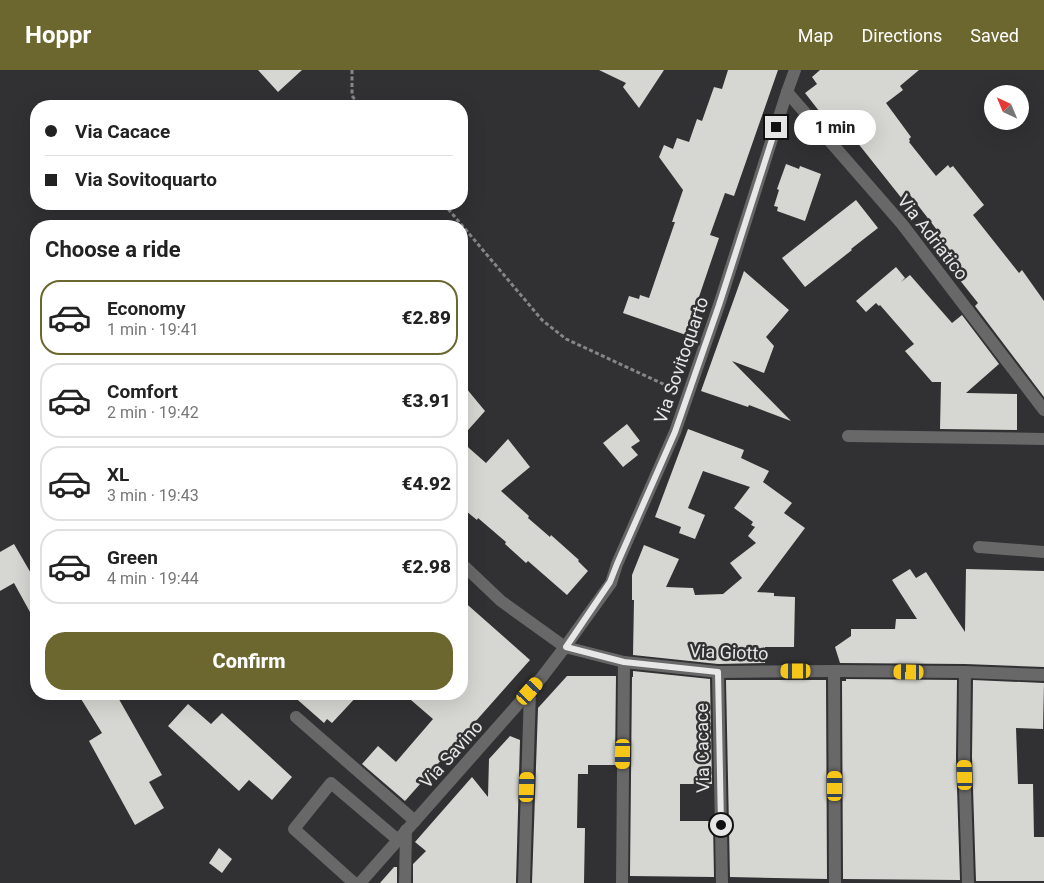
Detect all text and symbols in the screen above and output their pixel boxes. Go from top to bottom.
text: Hoppr [25,21,91,49]
text: Map [798,25,833,46]
text: Directions [861,25,942,46]
text: Saved [970,25,1019,46]
north arrow [984,85,1029,130]
map controls [984,85,1029,130]
callout: 1 min [794,110,876,144]
route end [765,116,787,138]
text: 1 min [815,118,855,137]
text: Via Cacace [75,120,170,143]
text: Via Sovitoquarto [75,168,217,191]
street label: Via Adriatico [893,190,973,284]
text: Choose a ride [45,237,181,262]
street label: Via Sovitoquarto [650,294,712,426]
icon: car [47,295,92,340]
text: Economy [107,297,186,320]
text: €2.89 [402,306,451,329]
text: 1 min · 19:41 [107,320,199,339]
icon: car [47,378,92,423]
text: Comfort [107,380,178,403]
text: €3.91 [402,389,451,412]
text: 2 min · 19:42 [107,403,199,422]
icon: car [47,461,92,506]
text: XL [107,463,129,486]
text: €4.92 [402,472,451,495]
text: 3 min · 19:43 [107,486,199,505]
icon: car [47,544,92,589]
text: Green [107,546,158,569]
text: €2.98 [402,555,451,578]
text: 4 min · 19:44 [107,569,199,588]
button: Confirm [45,632,453,690]
street label: Via Giotto [689,640,769,664]
car [781,664,811,679]
car [893,664,924,680]
car [514,675,545,707]
street label: Via Cacace [691,703,713,793]
street label: Via Savino [415,716,487,792]
car [615,739,630,769]
car [956,760,973,790]
car [827,771,842,801]
car [518,772,535,802]
route start [710,814,732,836]

